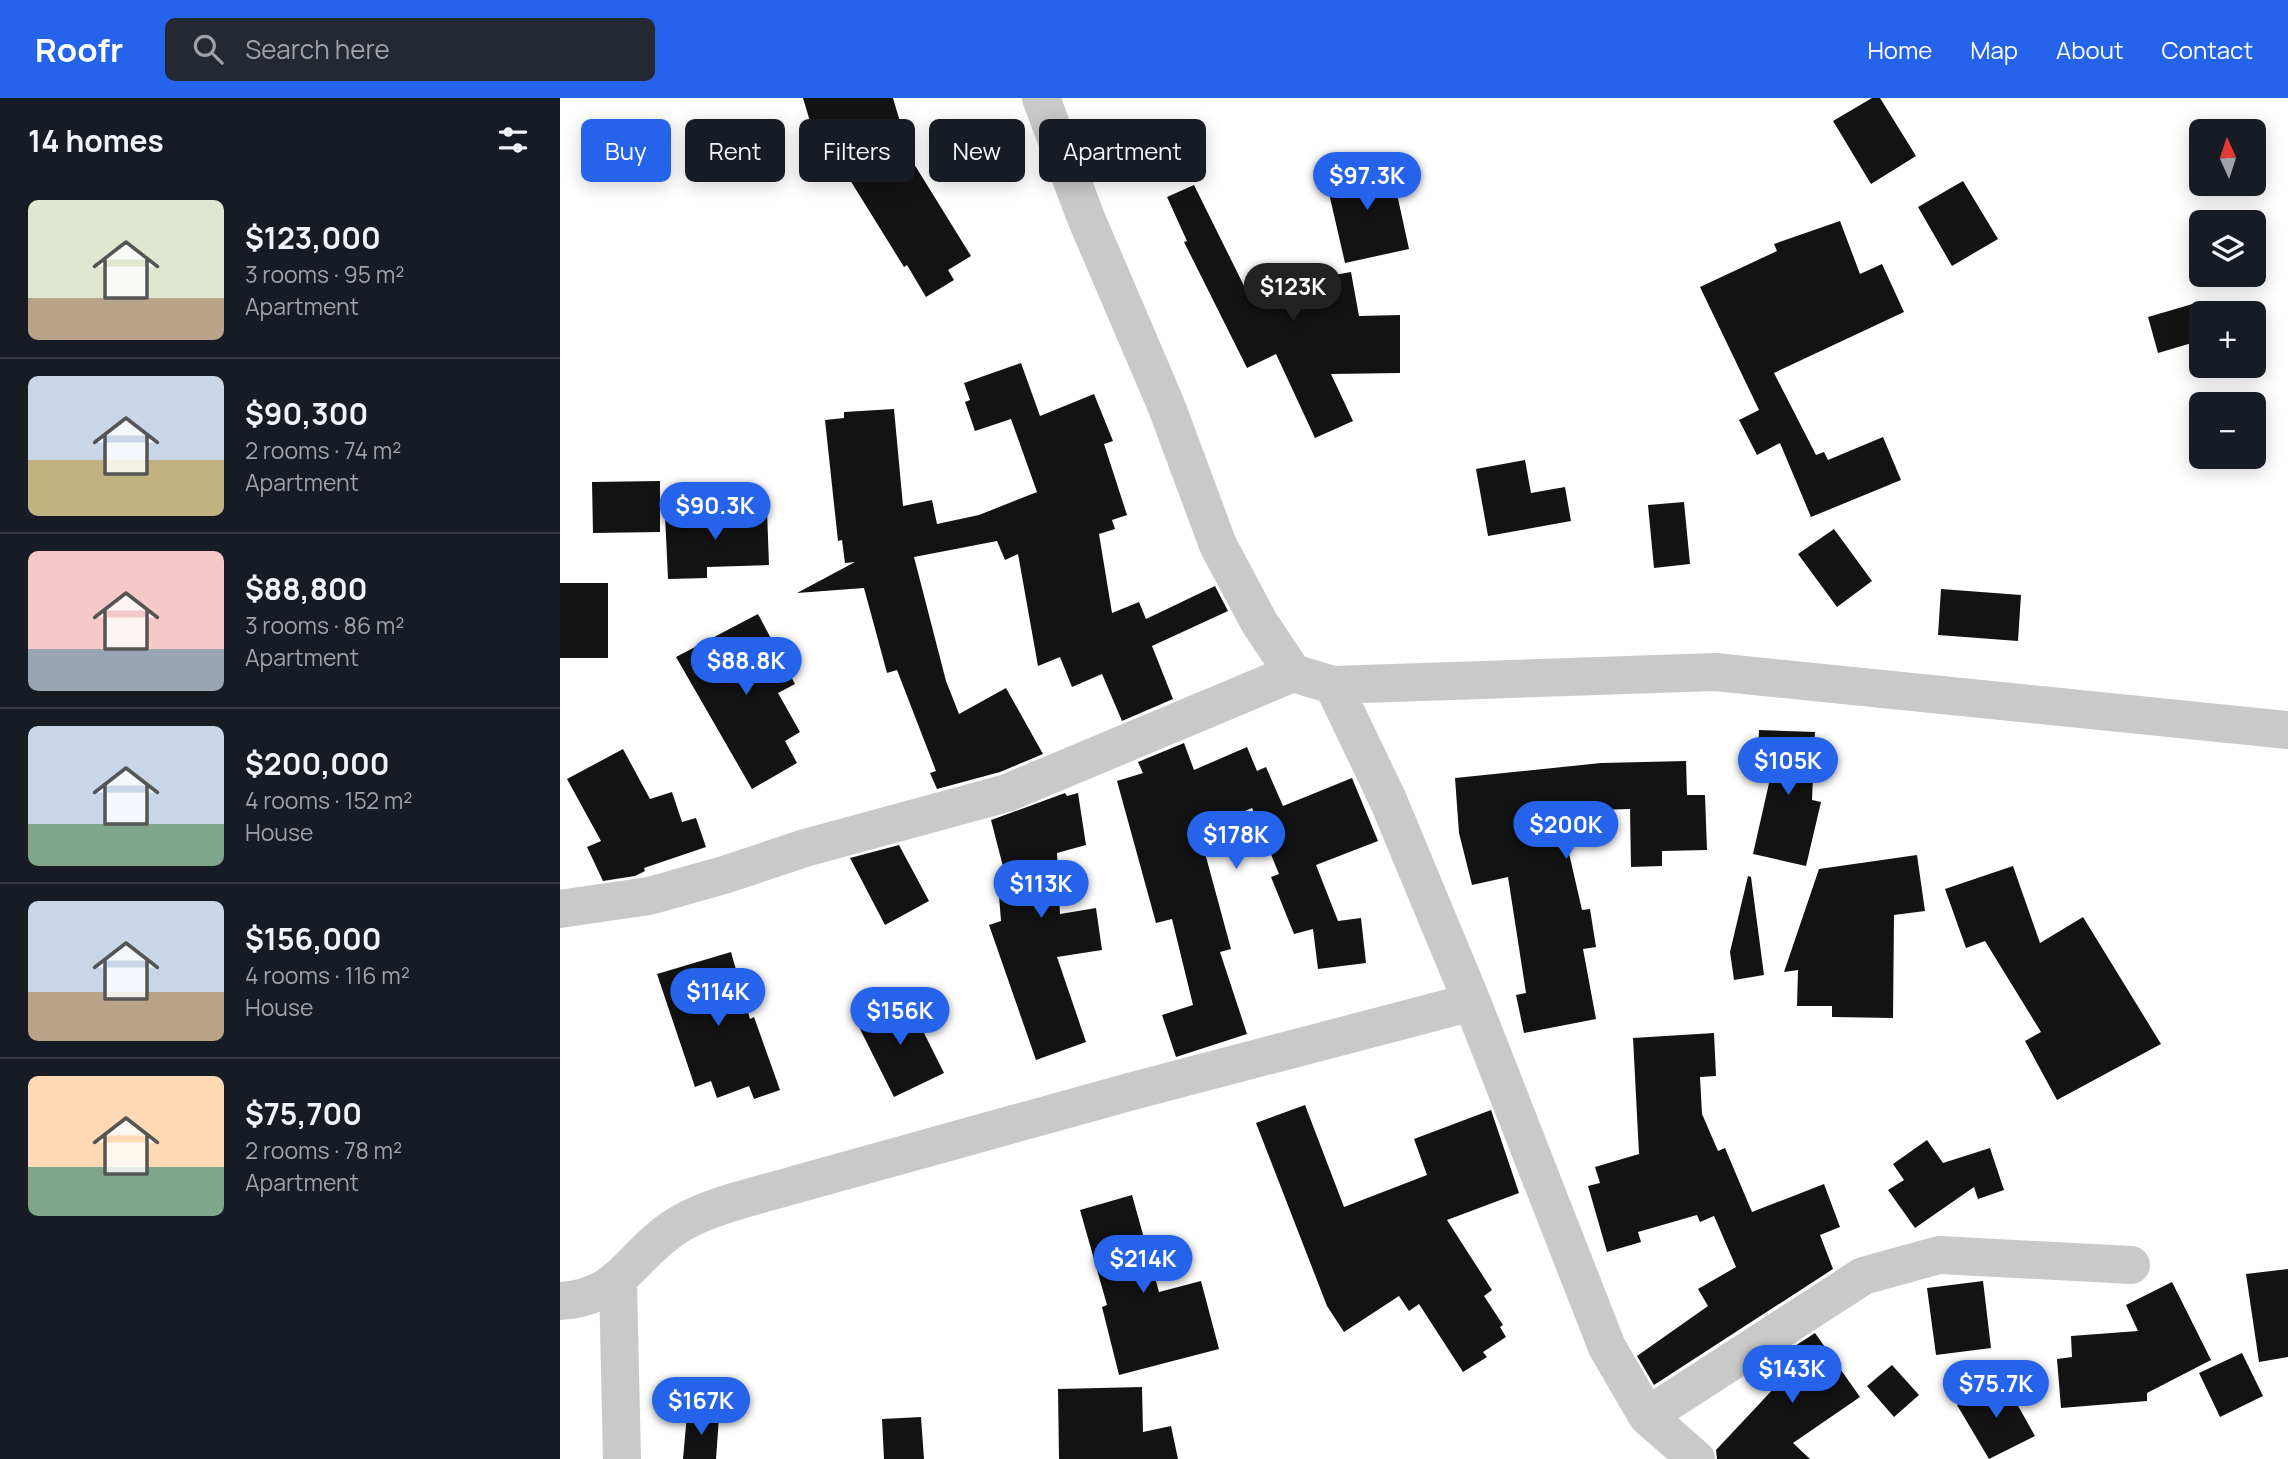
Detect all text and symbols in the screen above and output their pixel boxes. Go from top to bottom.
search box [165,18,655,81]
text: Roofr [35,27,123,72]
icon: search [189,30,227,68]
text: Search here [245,31,390,67]
text: Home [1867,33,1932,66]
text: Map [1970,33,2018,66]
text: About [2056,33,2124,66]
text: Contact [2162,33,2253,66]
chip: Buy [581,119,671,182]
chip: Rent [685,119,785,182]
chip: Filters [799,119,915,182]
chip: New [929,119,1025,182]
chip: Apartment [1039,119,1206,182]
north arrow [2189,119,2266,196]
map controls [2189,119,2266,469]
text: 14 homes [28,120,164,161]
icon: filters [494,121,532,159]
pin: $97.3K [1310,152,1424,212]
text: $97.3K [1329,159,1405,191]
button: layers [2189,210,2266,287]
text: $123,000 [245,217,381,258]
icon: home [84,228,168,312]
text: 3 rooms · 95 m² [245,258,404,290]
pin: $123K [1244,264,1342,323]
text: $123K [1260,270,1326,302]
text: Apartment [245,290,359,322]
button: + [2189,301,2266,378]
button: − [2189,392,2266,469]
text: $90,300 [245,393,368,434]
icon: home [84,404,168,488]
text: 2 rooms · 74 m² [245,434,401,466]
text: Apartment [245,466,359,498]
pin: $90.3K [658,482,772,542]
text: $90.3K [675,489,755,521]
text: $88,800 [245,568,368,609]
icon: home [84,579,168,663]
text: 3 rooms · 86 m² [245,609,405,641]
pin: $88.8K [689,638,803,697]
text: Apartment [245,641,359,673]
text: $88.8K [707,644,785,676]
pin: $105K [1739,738,1837,797]
text: $200,000 [245,743,390,784]
text: $105K [1754,744,1822,776]
icon: home [84,754,168,838]
text: 4 rooms · 152 m² [245,784,412,816]
pin: $200K [1517,802,1615,861]
text: $200K [1529,808,1603,840]
pin: $178K [1187,812,1285,871]
text: House [245,816,314,848]
text: $178K [1203,818,1269,850]
pin: $113K [992,860,1090,920]
text: $113K [1010,867,1072,899]
text: $156,000 [245,918,382,959]
icon: home [84,929,168,1013]
text: 4 rooms · 116 m² [245,959,410,991]
pin: $114K [669,968,767,1028]
text: $114K [686,975,750,1007]
pin: $156K [851,988,949,1047]
text: House [245,991,314,1023]
text: $156K [866,994,934,1026]
text: $75,700 [245,1093,362,1134]
icon: home [84,1104,168,1188]
text: 2 rooms · 78 m² [245,1134,402,1166]
text: Apartment [245,1166,359,1198]
pin: $214K [1094,1236,1192,1295]
text: $214K [1109,1242,1177,1274]
pin: $143K [1743,1346,1841,1405]
text: $143K [1759,1352,1825,1384]
pin: $75.7K [1939,1360,2053,1420]
text: $75.7K [1959,1367,2033,1399]
pin: $167K [652,1378,750,1437]
text: $167K [668,1384,734,1416]

